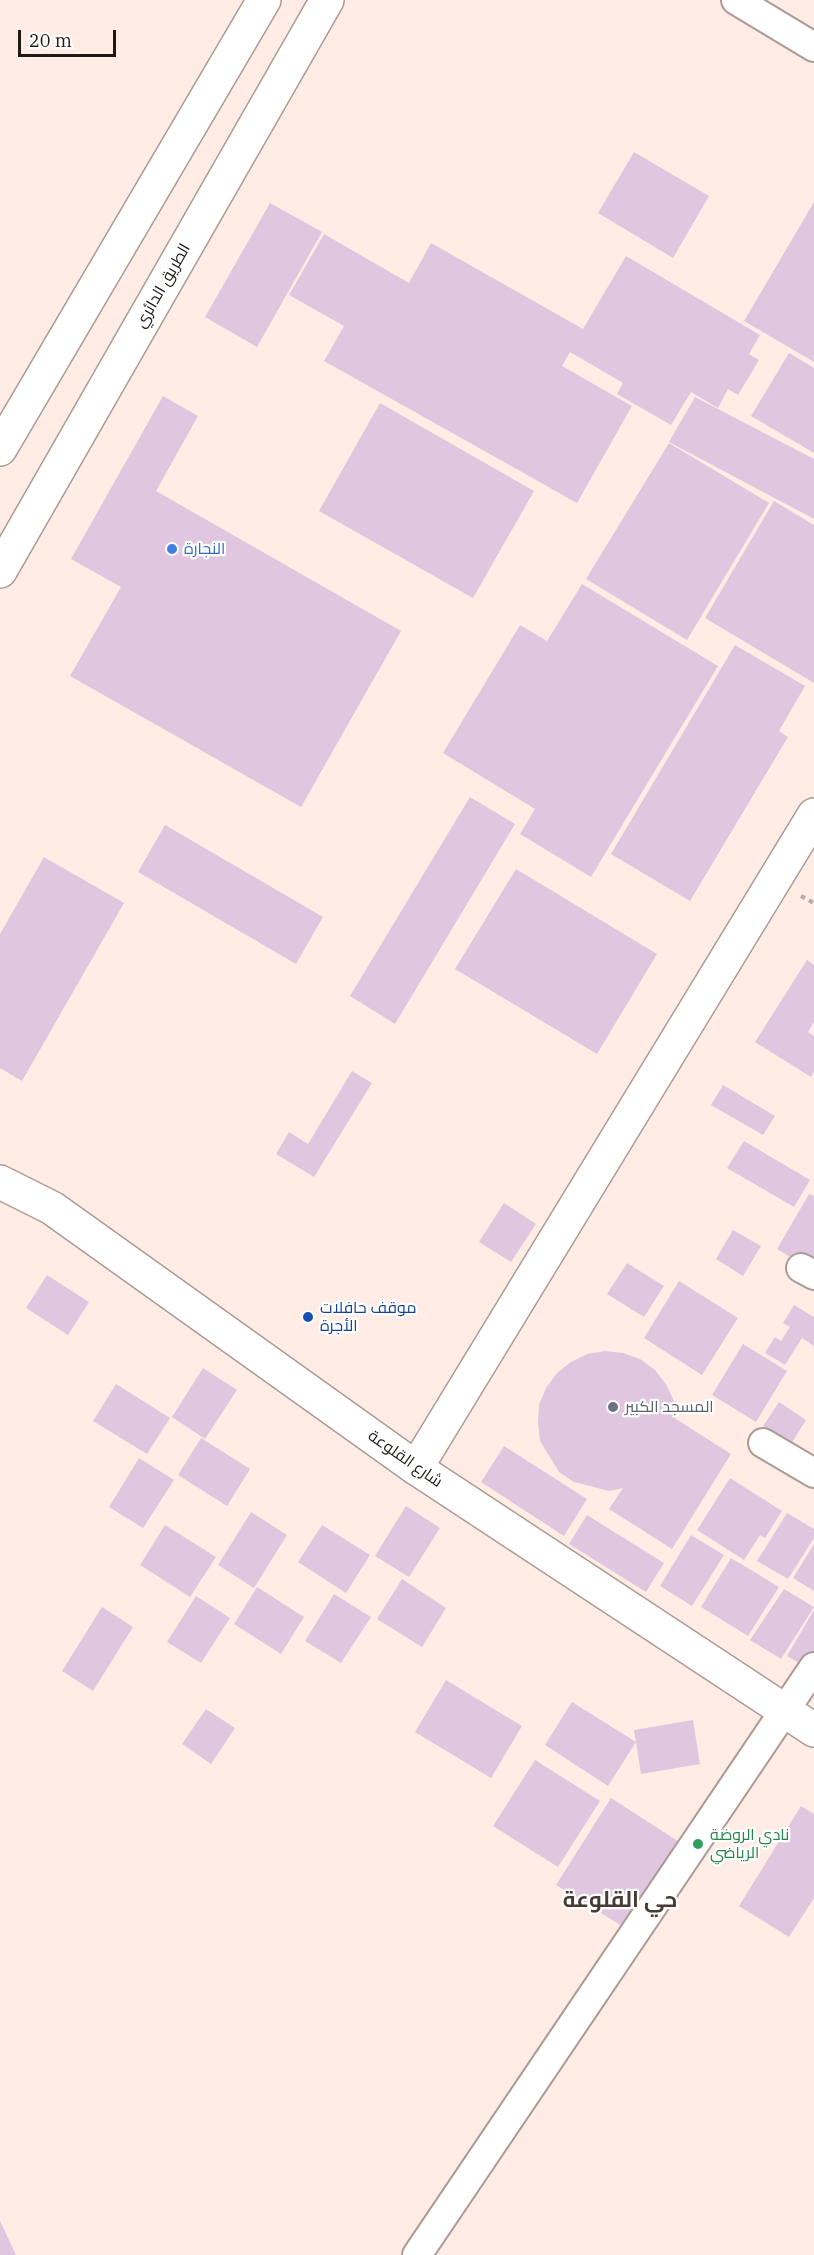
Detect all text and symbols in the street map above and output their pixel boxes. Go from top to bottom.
scale bar [21,18,118,56]
text: 20 m [29,29,72,52]
street label: الطريق الدائري [131,240,195,332]
place label: النجارة [184,539,225,559]
marker: النجارة [165,542,179,556]
place label: موقف حافلات الأجرة [320,1298,417,1336]
marker: موقف حافلات الأجرة [301,1310,315,1324]
place label: المسجد الكبير [625,1397,714,1417]
marker: المسجد الكبير [606,1400,620,1414]
street label: شارع القلوعة [364,1426,446,1492]
place label: نادي الروضة الرياضي [710,1825,789,1863]
marker: نادي الروضة الرياضي [691,1837,705,1851]
district label: حي القلوعة [563,1888,677,1914]

